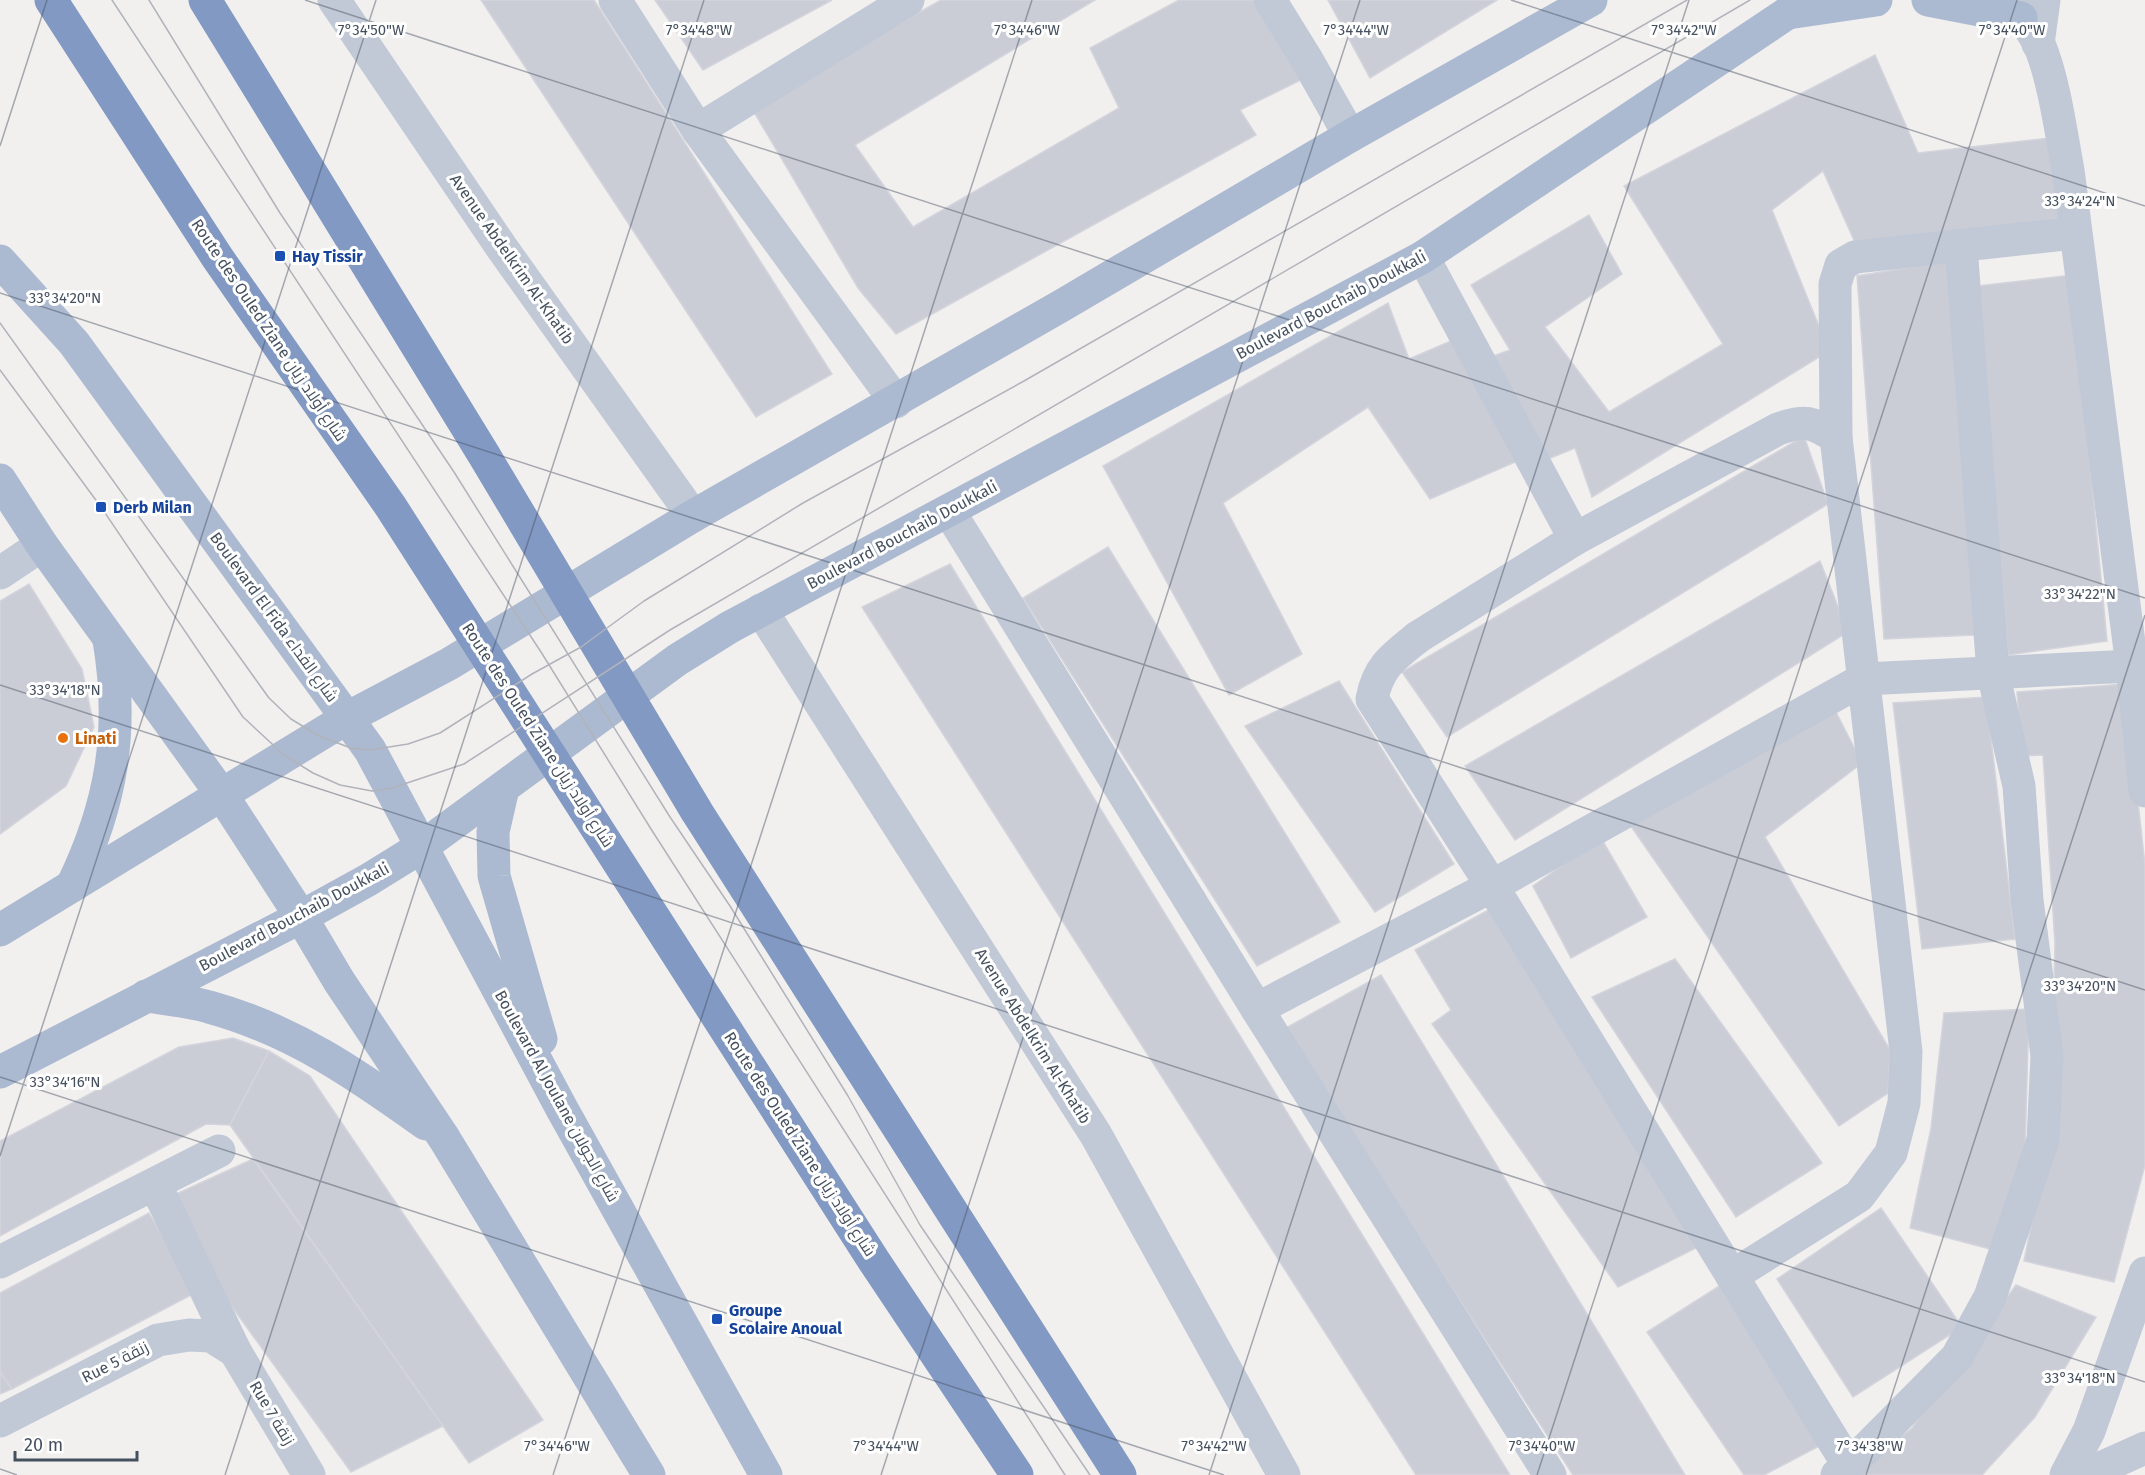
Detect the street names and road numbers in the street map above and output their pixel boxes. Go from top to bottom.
street label: Avenue Abdelkrim Al-Khatib [446,170,578,348]
street label: Route des Ouled Ziane شارع أولاد زيان [186,215,351,446]
street label: Boulevard Bouchaib Doukkali [1233,247,1429,363]
street label: Boulevard Bouchaib Doukkali [804,477,1000,593]
street label: Boulevard El Fida شارع الفداء [204,529,342,707]
street label: Route des Ouled Ziane شارع أولاد زيان [457,619,618,852]
street label: Boulevard Bouchaib Doukkali [196,859,392,975]
street label: Avenue Abdelkrim Al-Khatib [971,945,1095,1127]
street label: Boulevard Al Joulane شارع الجولان [489,987,623,1206]
street label: Route des Ouled Ziane شارع أولاد زيان [719,1028,880,1261]
street label: Rue 5 زنقة [79,1337,151,1387]
street label: Rue 7 زنقة [246,1378,298,1448]

